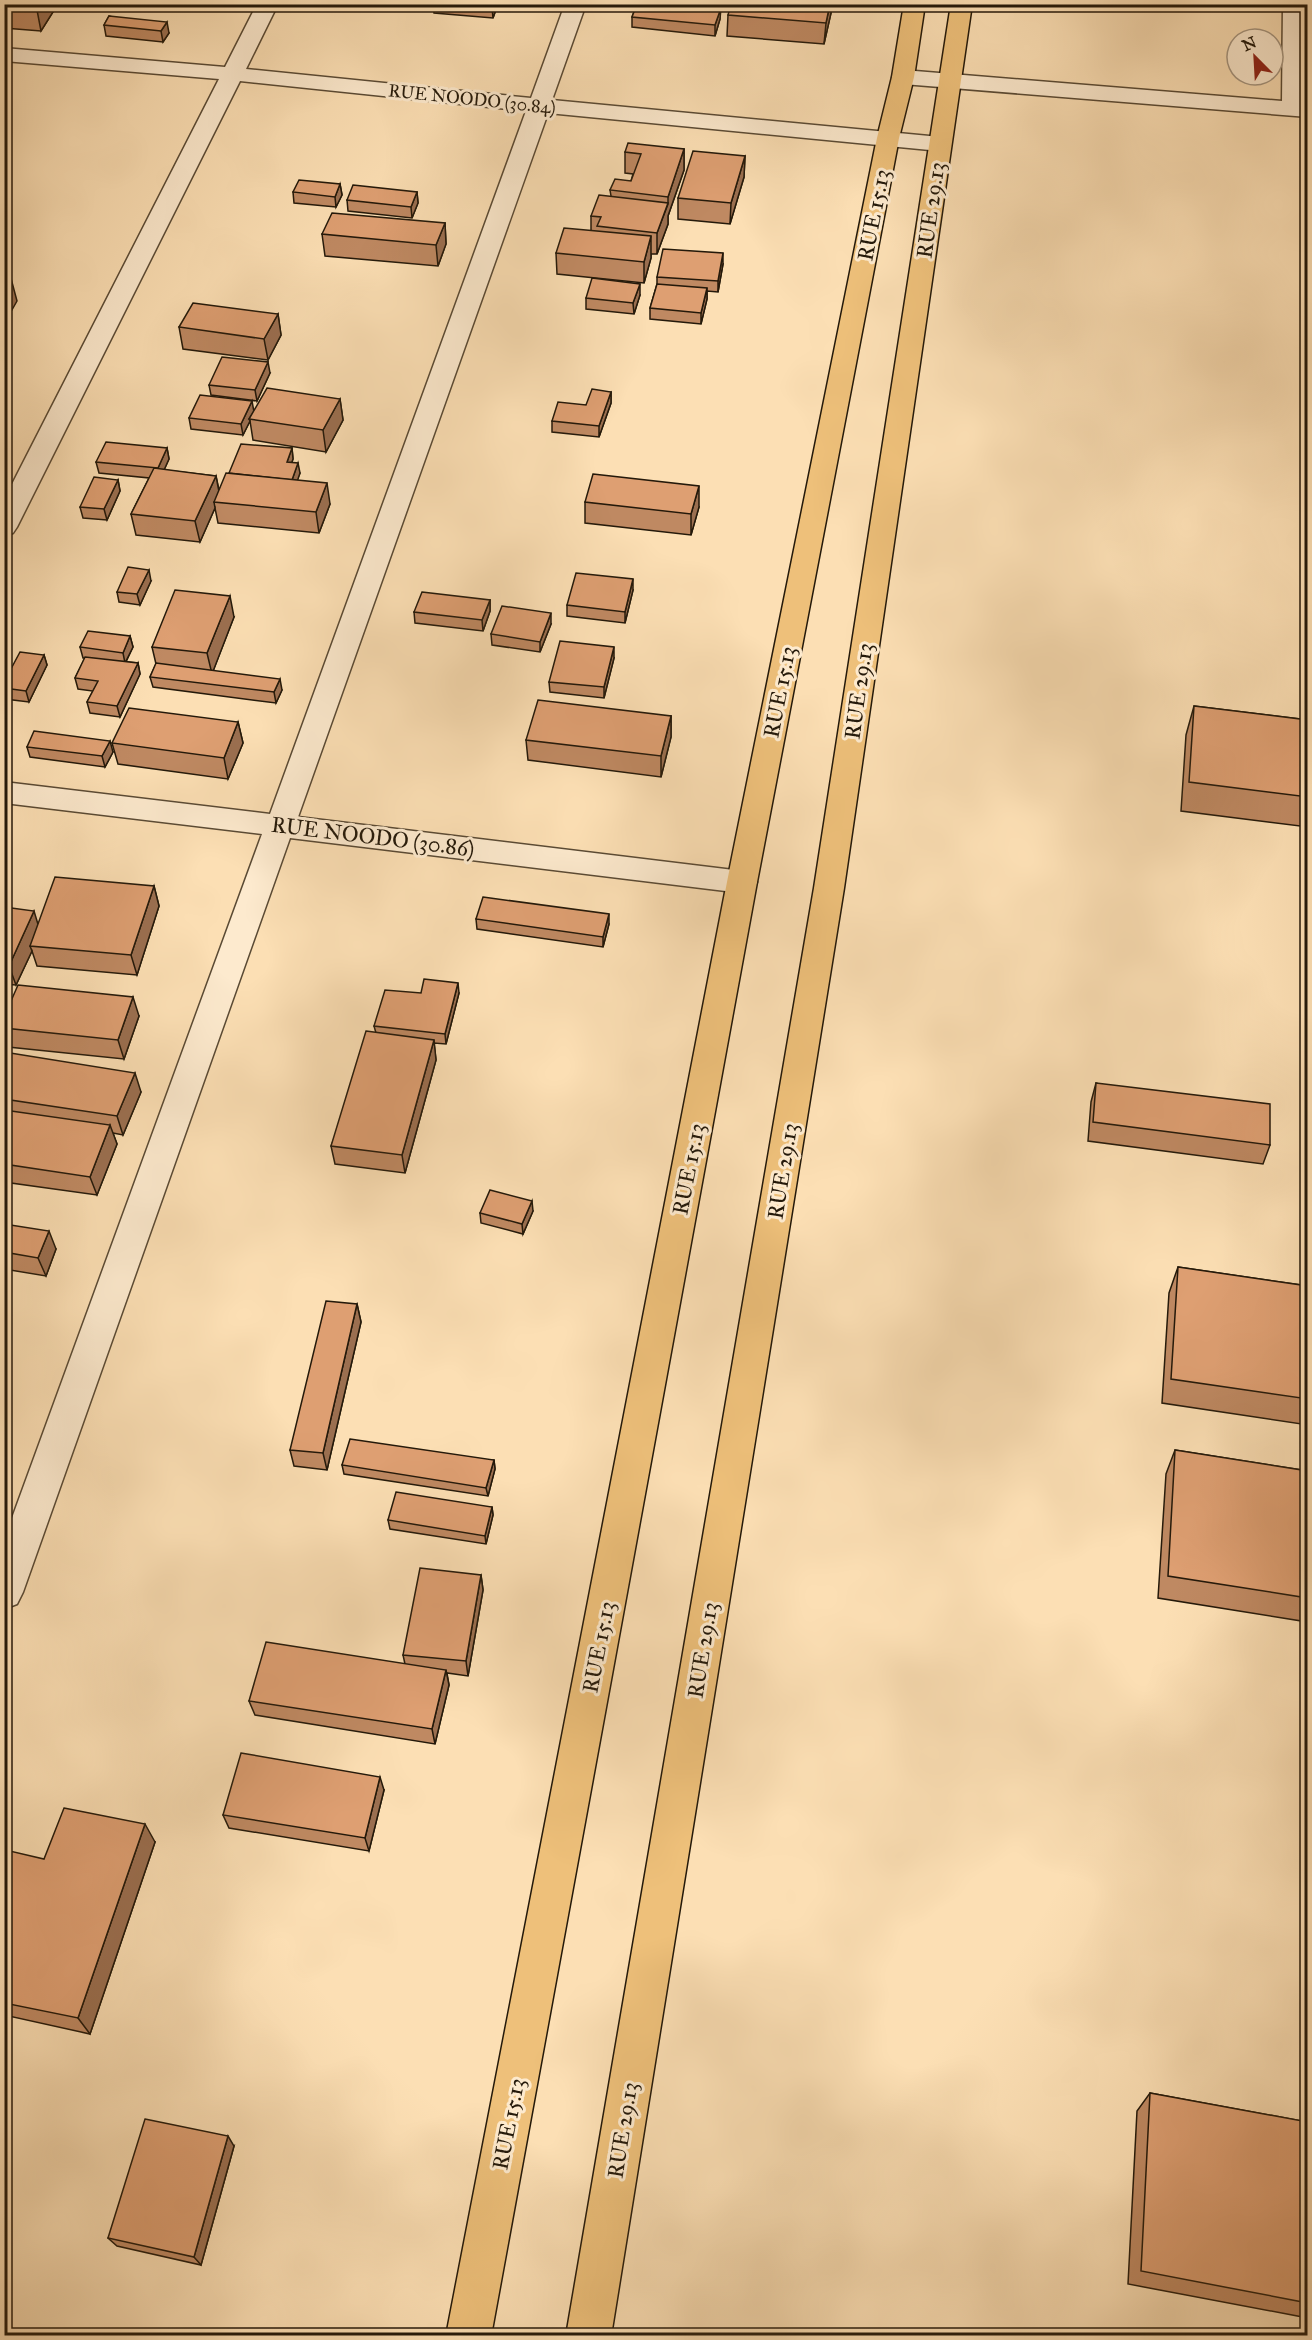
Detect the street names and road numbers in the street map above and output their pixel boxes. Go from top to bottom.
street label: RUE NOODO (30.84) [387,79,557,120]
street label: RUE 29.13 [910,160,951,260]
street label: RUE 15.13 [851,167,896,263]
street label: RUE 29.13 [838,641,879,741]
street label: RUE 15.13 [757,644,802,740]
street label: RUE NOODO (30.86) [270,811,476,862]
street label: RUE 15.13 [666,1121,711,1217]
street label: RUE 29.13 [762,1121,803,1221]
street label: RUE 15.13 [576,1599,621,1695]
street label: RUE 29.13 [682,1600,723,1700]
street label: RUE 15.13 [486,2076,531,2172]
street label: RUE 29.13 [602,2080,643,2180]

